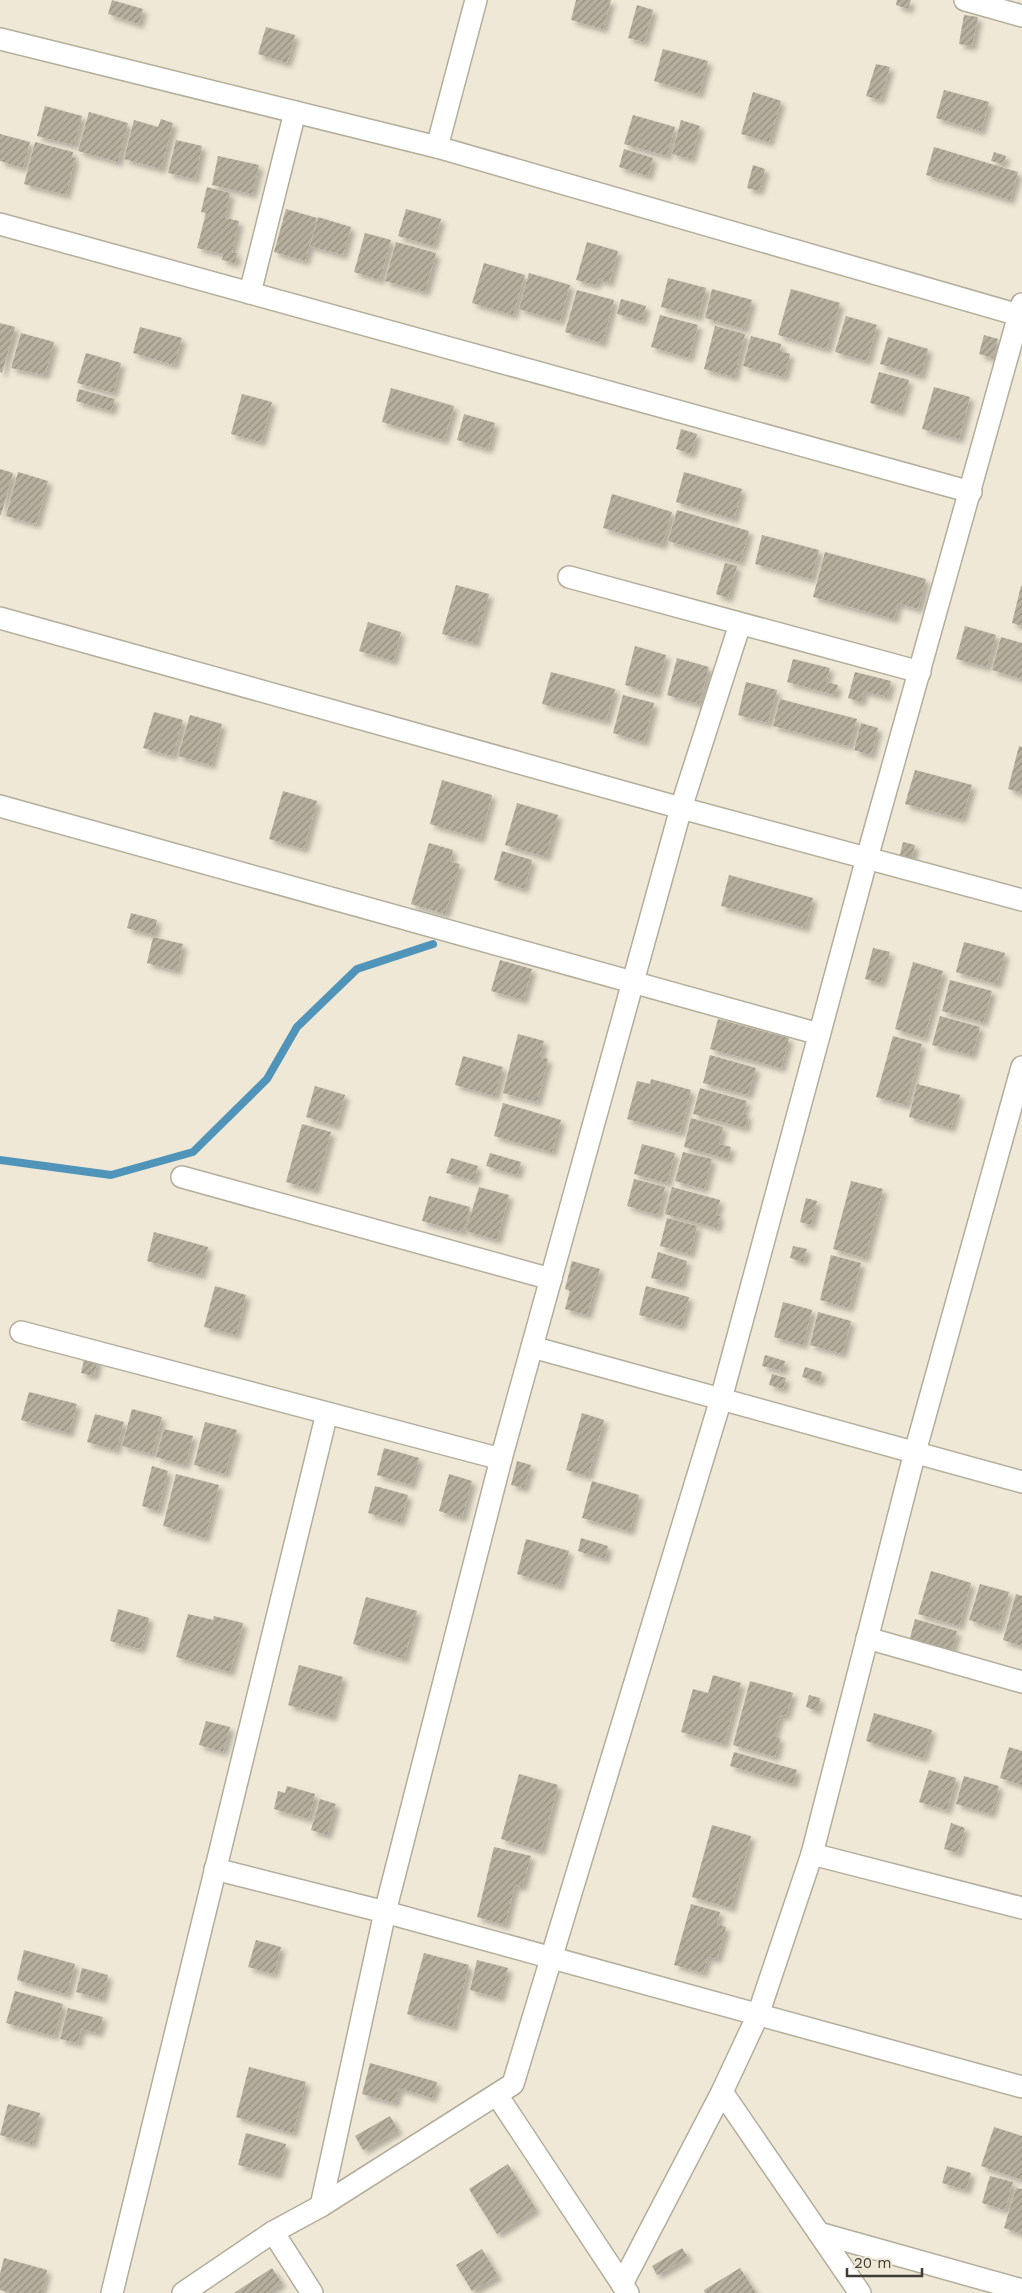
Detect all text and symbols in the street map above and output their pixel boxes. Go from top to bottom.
scale bar [847,2246,922,2278]
text: 20 m [854,2254,892,2272]

